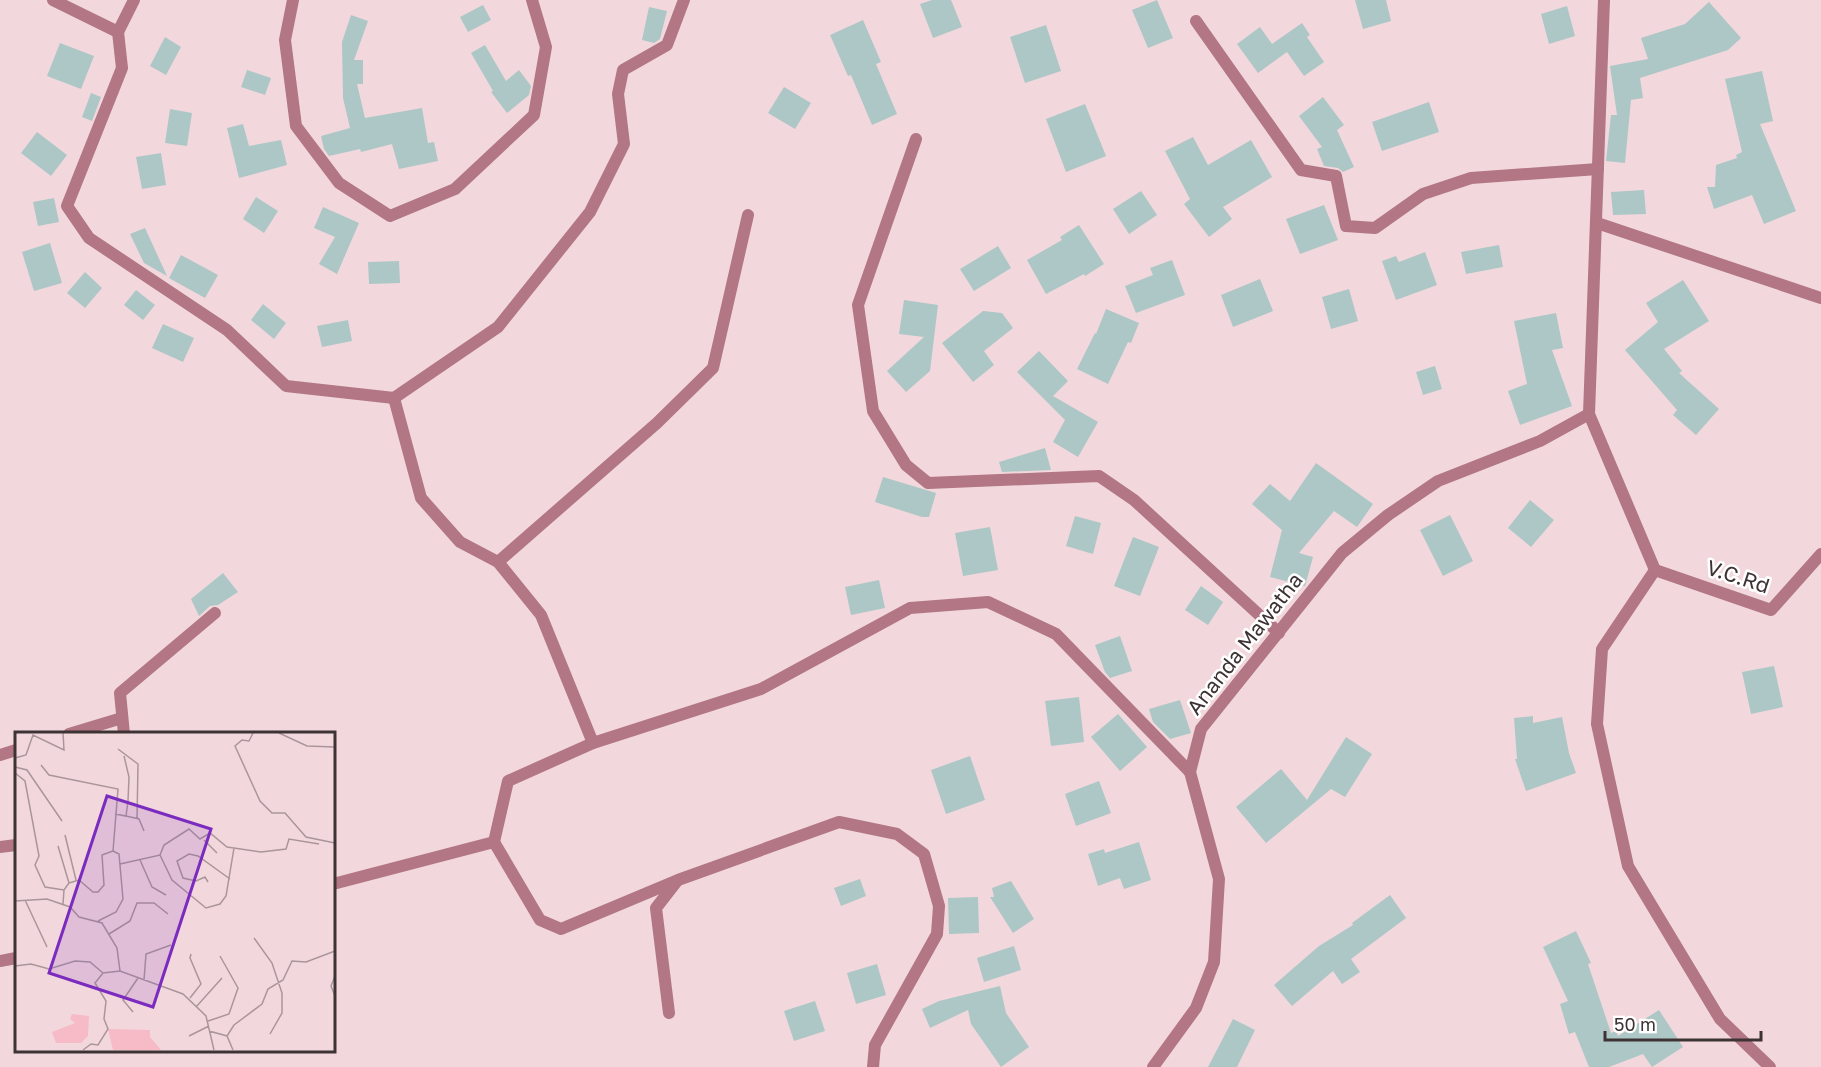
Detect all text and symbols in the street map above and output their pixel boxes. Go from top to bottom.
street label: V.C.Rd [1703,554,1773,598]
street label: Ananda Mawatha [1181,567,1308,720]
inset map [15,732,334,1052]
scale bar [1605,1004,1761,1042]
text: 50 m [1614,1013,1656,1035]

